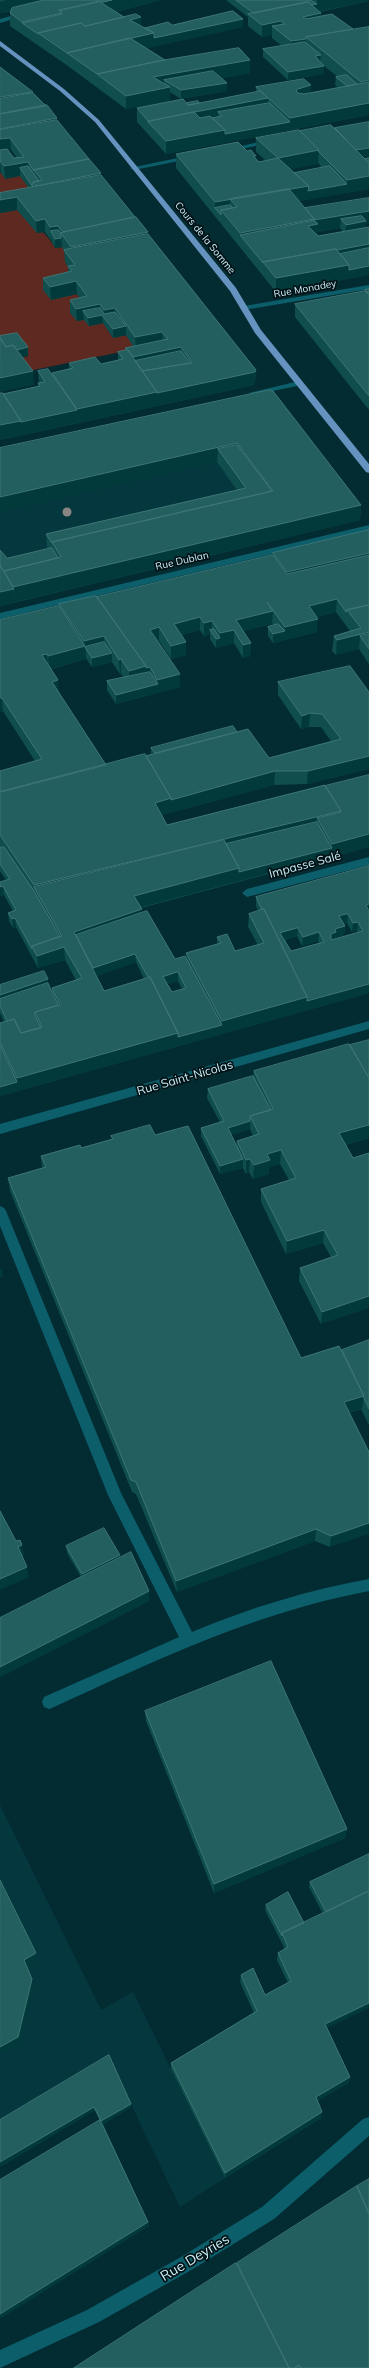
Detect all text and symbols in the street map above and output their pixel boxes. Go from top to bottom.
street label: Cours de la Somme [172,200,238,276]
street label: Rue Monadey [273,278,337,300]
street label: Rue Dublan [154,549,210,573]
street label: Impasse Salé [268,849,342,881]
street label: Rue Saint-Nicolas [135,1057,235,1099]
street label: Rue Deyries [157,2231,233,2285]

